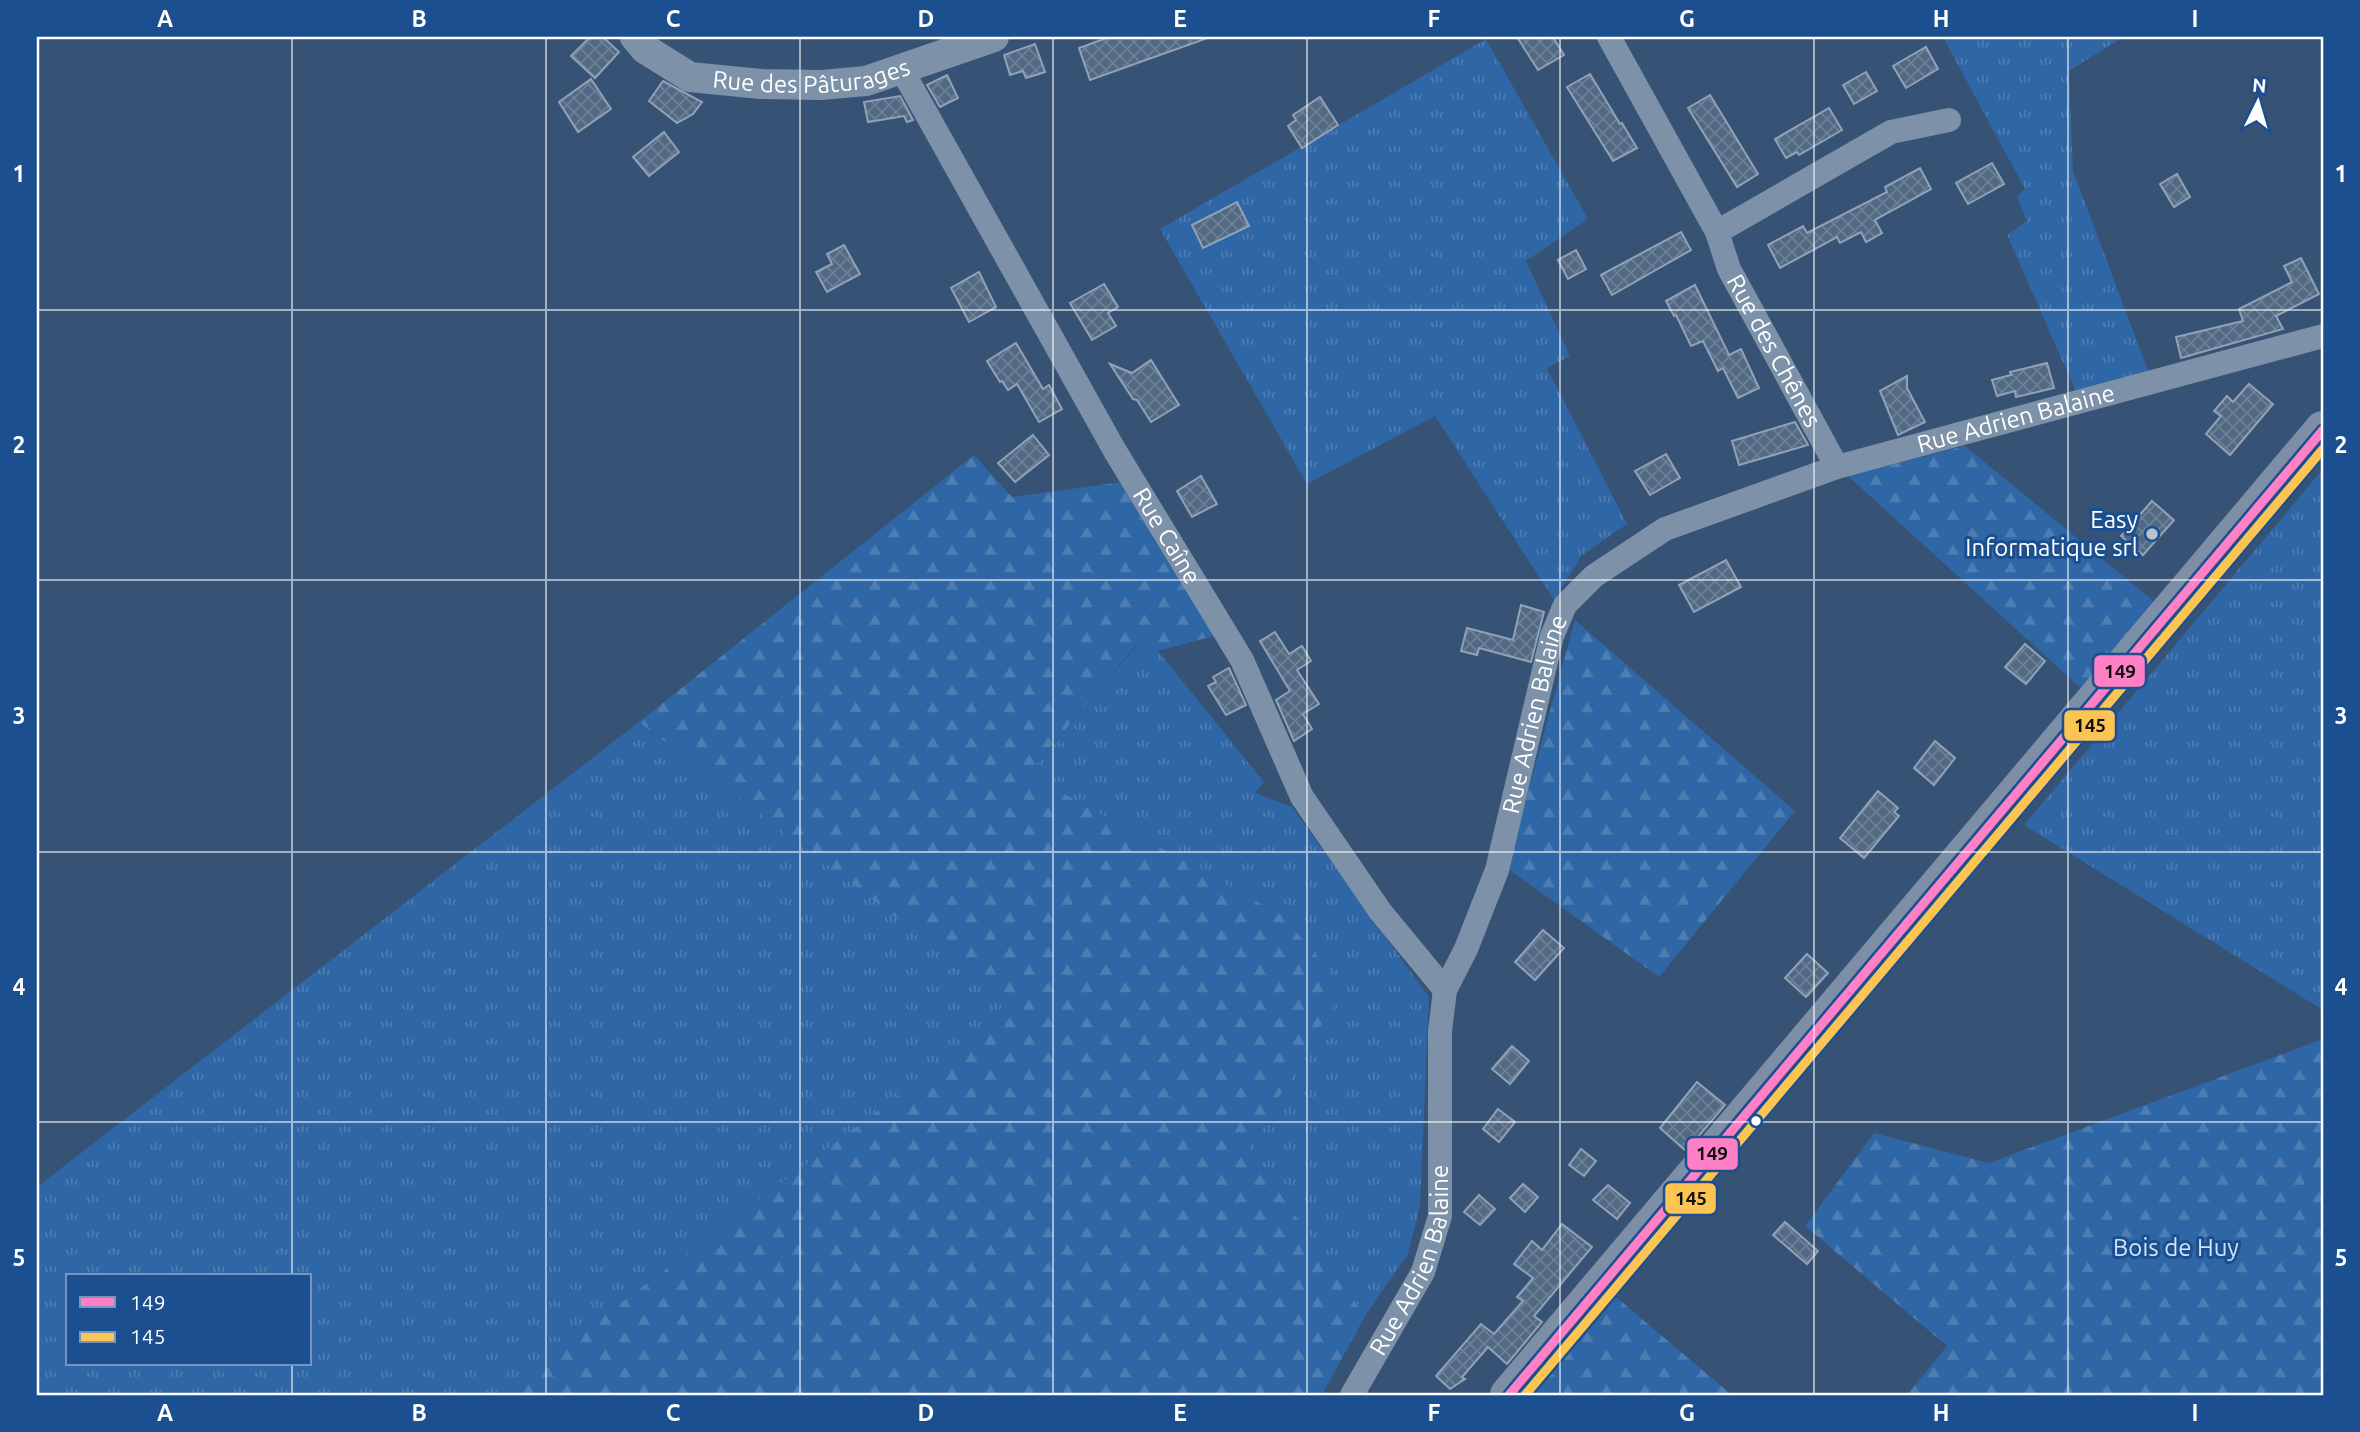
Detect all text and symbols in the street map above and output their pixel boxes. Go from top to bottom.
text: A [157,6,173,31]
text: B [411,6,427,31]
text: C [666,6,681,31]
text: D [918,6,934,31]
text: E [1173,6,1187,31]
text: F [1428,6,1441,31]
text: G [1679,6,1695,31]
text: H [1933,6,1949,31]
text: I [2192,6,2198,31]
street label: Rue des Pâturages [711,53,913,98]
north arrow [2224,66,2294,136]
text: N [2251,73,2268,97]
text: 1 [13,161,25,186]
text: 1 [2335,161,2347,186]
street label: Rue des Chênes [1722,270,1827,432]
street label: Rue Adrien Balaine [1914,379,2118,458]
text: 2 [13,432,25,457]
text: 2 [2335,432,2347,457]
street label: Rue Caîne [1128,483,1207,589]
place label: Easy Informatique srl [1965,506,2138,561]
marker: Easy Informatique srl [2144,526,2160,542]
street label: Rue Adrien Balaine [1497,611,1572,816]
line badge: 149 [2093,654,2146,688]
text: 149 [2104,660,2136,682]
text: 3 [13,703,25,728]
text: 3 [2335,703,2347,728]
line badge: 145 [2063,709,2116,742]
text: 145 [2074,714,2106,736]
text: 4 [13,974,26,999]
text: 4 [2335,974,2348,999]
unlabelled marker [1749,1114,1763,1128]
line badge: 149 [1686,1137,1739,1171]
text: 149 [1696,1142,1728,1164]
street label: Rue Adrien Balaine [1364,1165,1453,1360]
line badge: 145 [1664,1182,1717,1215]
text: 145 [1675,1187,1707,1209]
park label: Bois de Huy [2113,1234,2239,1261]
text: 5 [13,1245,25,1270]
text: 5 [2335,1245,2347,1270]
legend [66,1274,312,1366]
text: 149 [130,1290,166,1314]
text: 145 [130,1324,166,1348]
text: A [157,1400,173,1425]
text: B [411,1400,427,1425]
text: C [666,1400,681,1425]
text: D [918,1400,934,1425]
text: E [1173,1400,1187,1425]
text: F [1428,1400,1441,1425]
text: G [1679,1400,1695,1425]
text: H [1933,1400,1949,1425]
text: I [2192,1400,2198,1425]

